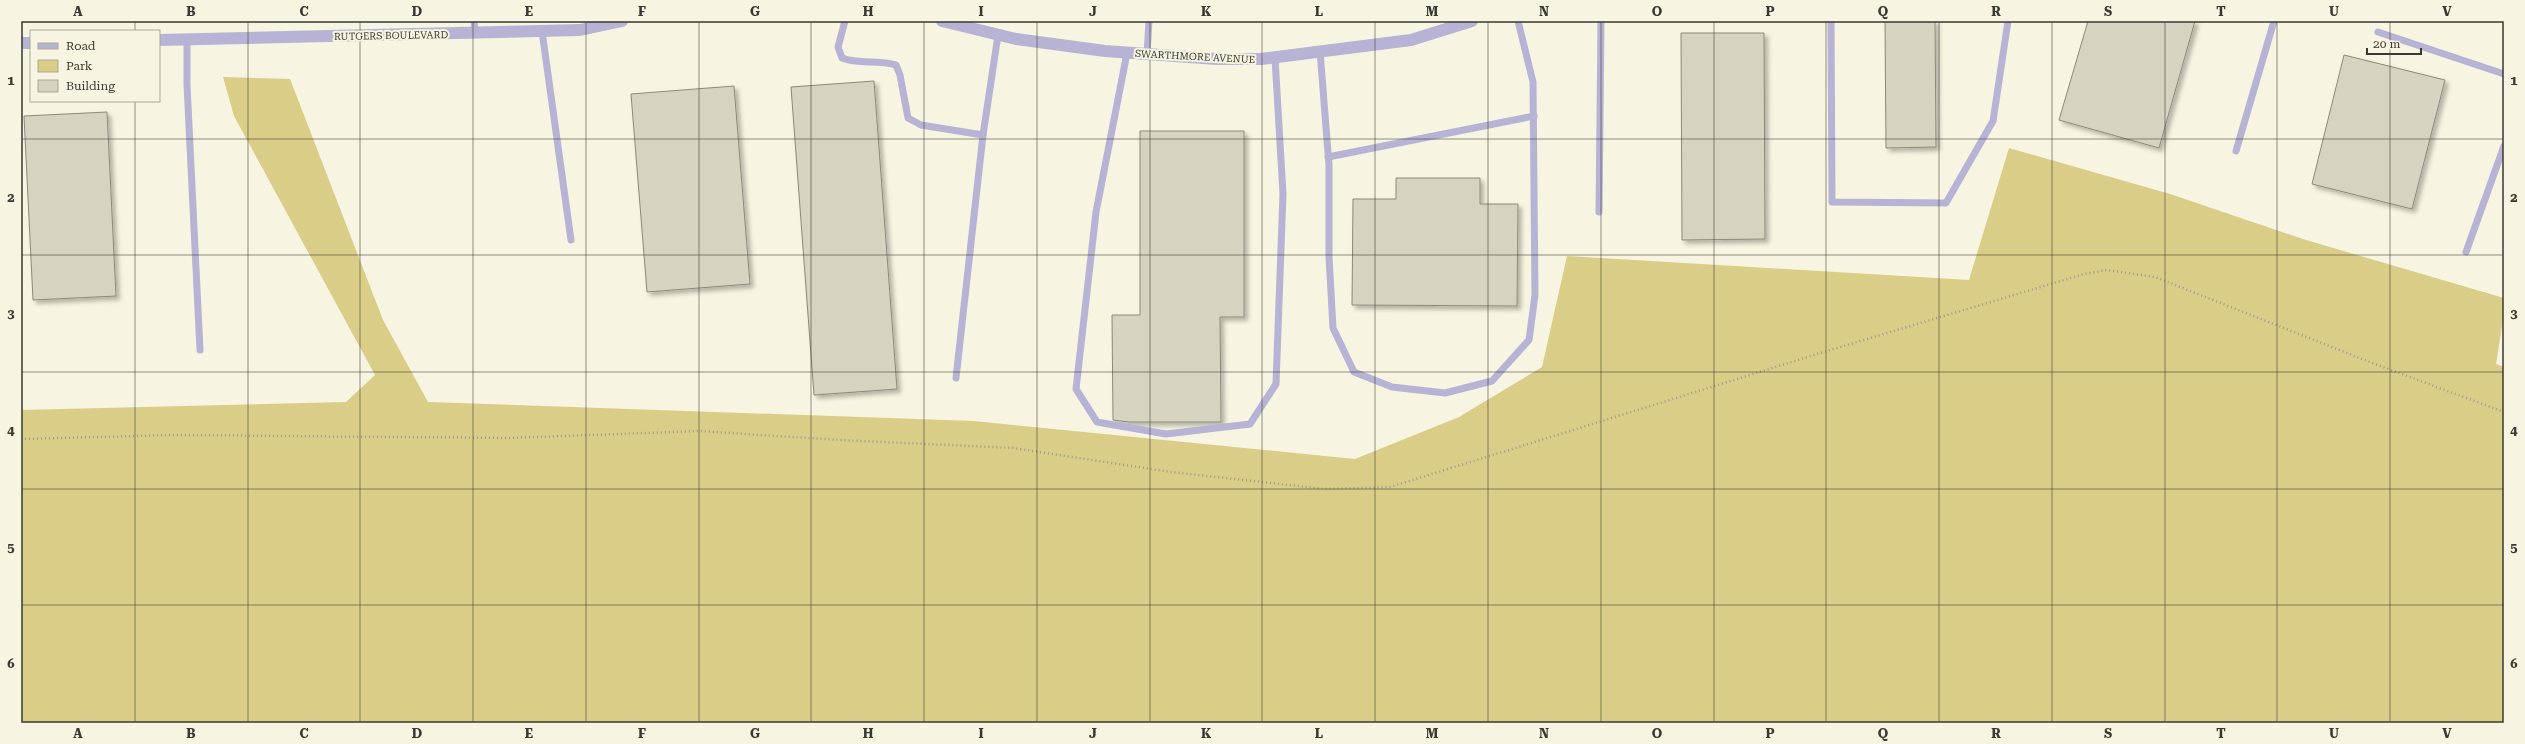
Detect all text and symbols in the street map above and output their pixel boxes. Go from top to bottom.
text: A [73,4,83,19]
text: B [186,4,196,19]
text: C [299,4,309,19]
text: D [412,4,422,19]
text: E [525,4,533,19]
text: F [638,4,646,19]
text: G [750,4,760,19]
text: H [863,4,874,19]
text: I [978,4,984,19]
text: J [1089,4,1097,19]
text: K [1201,4,1212,19]
text: L [1315,4,1323,19]
text: M [1426,4,1439,19]
text: N [1539,4,1549,19]
text: O [1652,4,1663,19]
text: P [1766,4,1775,19]
text: Q [1878,4,1889,19]
text: R [1991,4,2001,19]
text: S [2104,4,2112,19]
text: T [2216,4,2226,19]
text: U [2329,4,2339,19]
text: V [2442,4,2452,19]
street label: RUTGERS BOULEVARD [334,29,449,42]
legend [30,30,160,102]
scale bar [2367,30,2421,56]
text: 20 m [2373,37,2400,51]
text: Road [66,39,96,53]
street label: SWARTHMORE AVENUE [1135,48,1255,65]
text: Park [66,59,93,73]
text: 1 [7,73,15,88]
text: 1 [2510,73,2518,88]
text: Building [66,79,115,93]
text: 2 [7,190,15,205]
text: 2 [2510,190,2518,205]
text: 3 [7,306,15,321]
text: 3 [2510,306,2518,321]
text: 4 [7,423,15,438]
text: 4 [2510,423,2518,438]
text: 5 [7,540,15,555]
text: 5 [2510,540,2518,555]
text: 6 [7,656,15,671]
text: 6 [2510,656,2518,671]
text: A [73,726,83,741]
text: B [186,726,196,741]
text: C [299,726,309,741]
text: D [412,726,422,741]
text: E [525,726,533,741]
text: F [638,726,646,741]
text: G [750,726,760,741]
text: H [863,726,874,741]
text: I [978,726,984,741]
text: J [1089,726,1097,741]
text: K [1201,726,1212,741]
text: L [1315,726,1323,741]
text: M [1426,726,1439,741]
text: N [1539,726,1549,741]
text: O [1652,726,1663,741]
text: P [1766,726,1775,741]
text: Q [1878,726,1889,741]
text: R [1991,726,2001,741]
text: S [2104,726,2112,741]
text: T [2216,726,2226,741]
text: U [2329,726,2339,741]
text: V [2442,726,2452,741]

